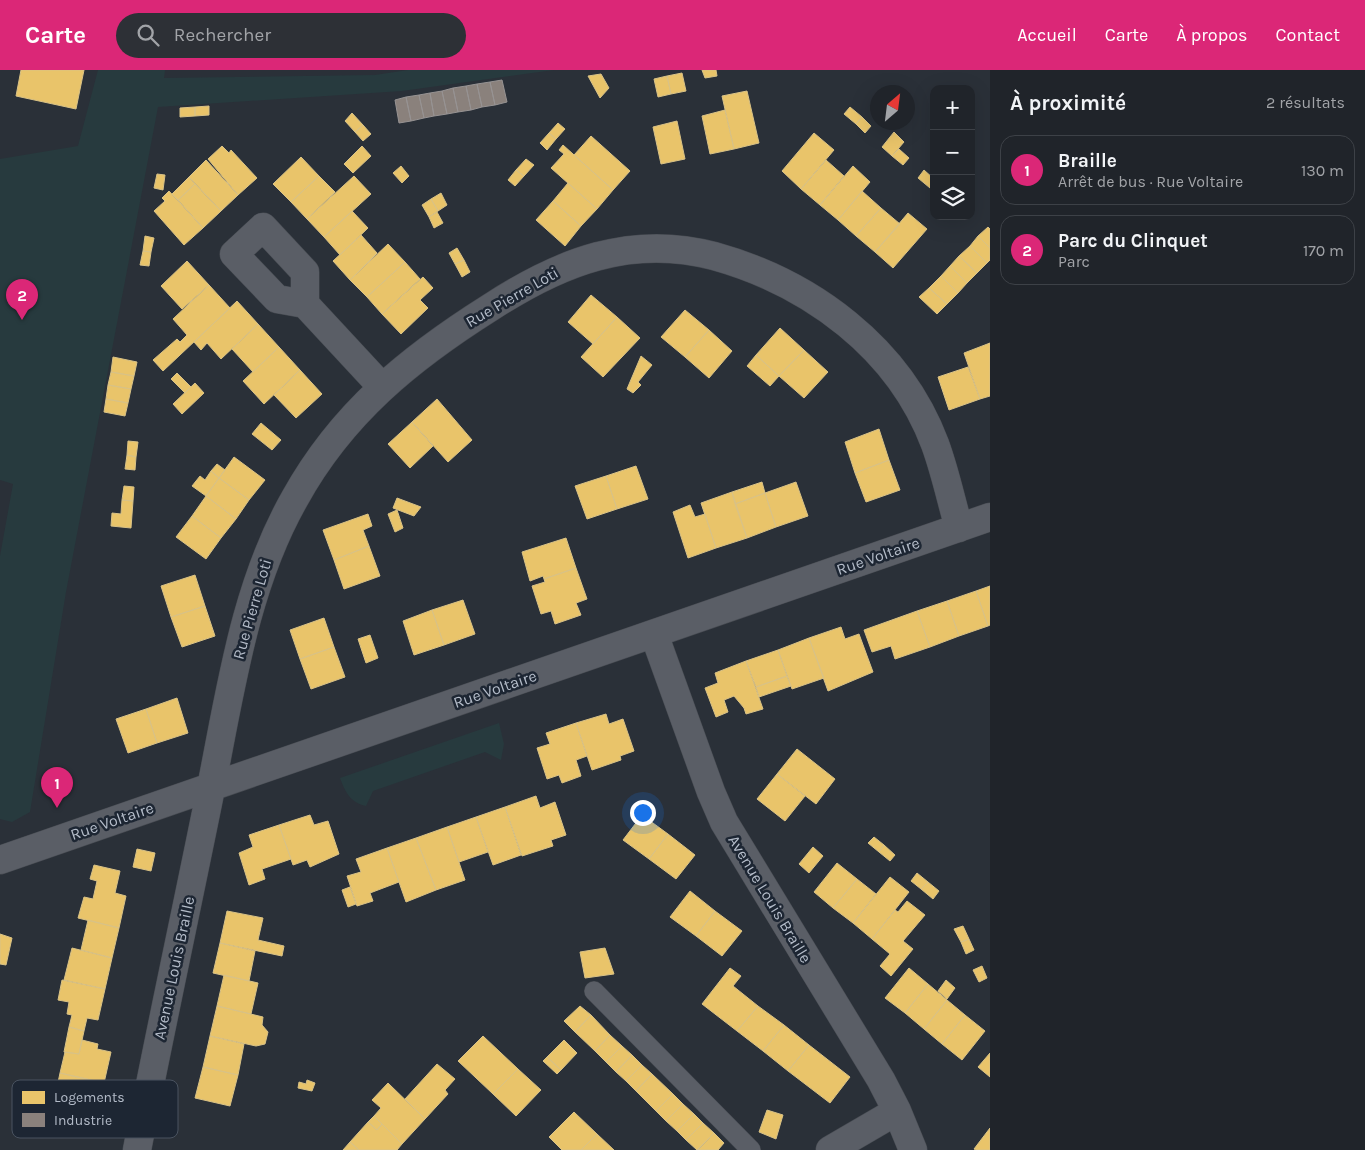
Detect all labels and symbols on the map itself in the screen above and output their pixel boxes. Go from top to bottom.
north arrow [870,85,915,130]
street label: Rue Pierre Loti [462,263,562,331]
pin: 2 [6,279,38,320]
street label: Rue Voltaire [834,533,922,579]
street label: Rue Pierre Loti [229,556,275,662]
street label: Rue Voltaire [451,666,539,712]
pin: 1 [41,767,73,808]
street label: Rue Voltaire [68,798,156,844]
your location [630,800,656,826]
street label: Avenue Louis Braille [724,832,816,966]
street label: Avenue Louis Braille [150,895,198,1041]
legend [12,1080,178,1138]
text: Logements [54,1089,125,1106]
text: Industrie [54,1112,112,1129]

